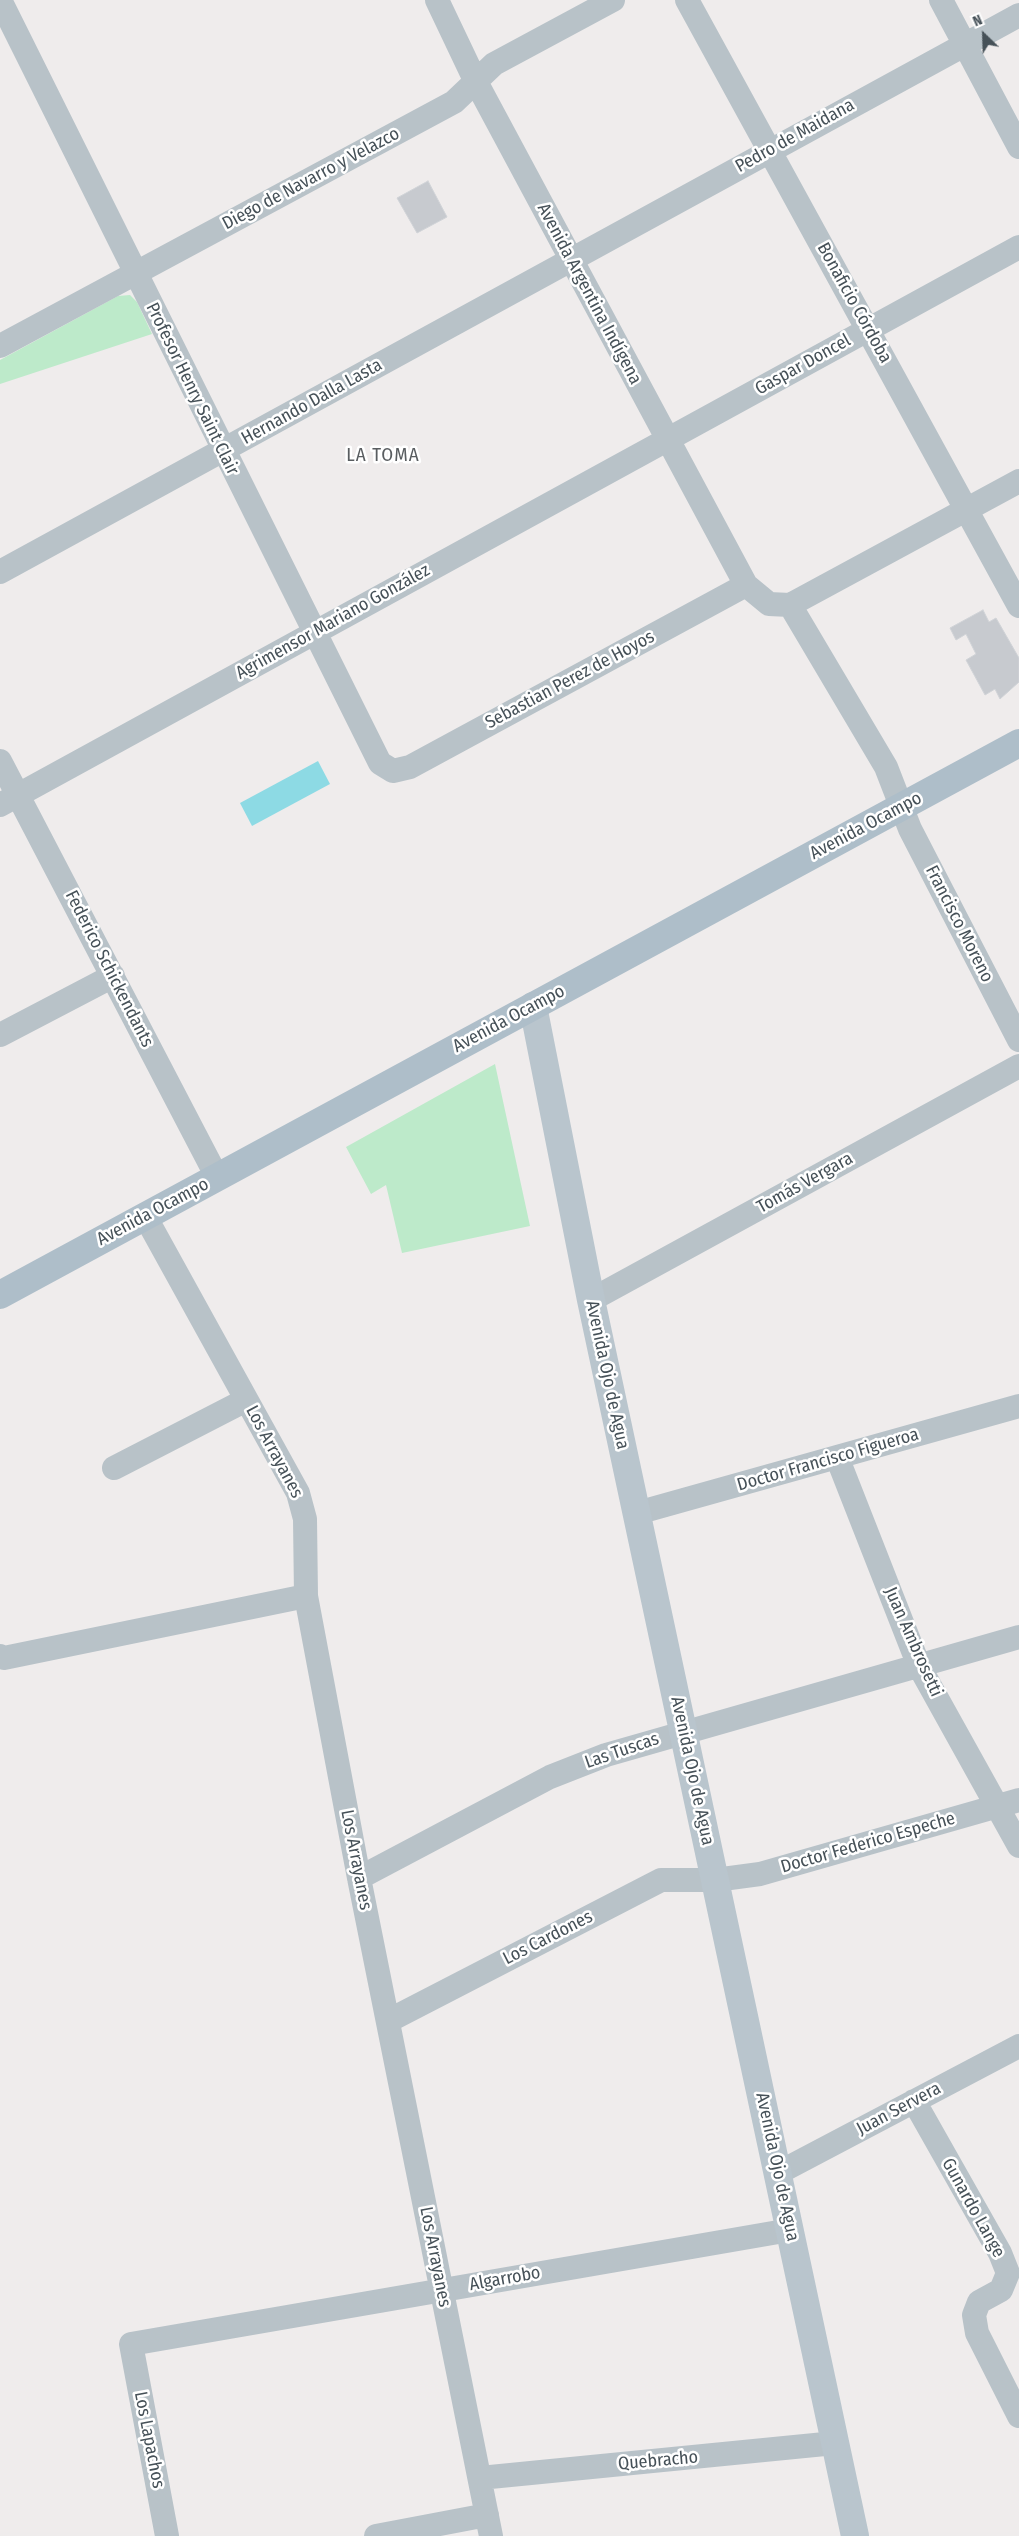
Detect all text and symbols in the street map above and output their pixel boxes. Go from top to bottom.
north arrow [959,10,1009,60]
text: N [970,11,985,30]
street label: Pedro de Maidana [732,94,858,178]
street label: Diego de Navarro y Velazco [219,123,403,235]
street label: Avenida Argentina Indígena [532,200,646,388]
street label: Bonaficio Córdoba [812,239,896,367]
street label: Profesor Henry Saint Clair [141,299,243,479]
street label: Gaspar Doncel [751,330,855,400]
street label: Hernando Dalla Lasta [238,354,386,450]
district label: LA TOMA [345,445,421,467]
street label: Agrimensor Mariano González [232,560,434,684]
street label: Sebastian Perez de Hoyos [482,626,658,734]
street label: Avenida Ocampo [806,787,926,865]
street label: Francisco Moreno [920,862,998,986]
street label: Federico Schickendants [60,887,158,1051]
street label: Avenida Ocampo [449,980,569,1058]
street label: Tomás Vergara [753,1148,857,1218]
street label: Avenida Ocampo [93,1173,213,1251]
street label: Avenida Ojo de Agua [581,1299,633,1451]
street label: Los Arrayanes [241,1402,307,1502]
street label: Doctor Francisco Figueroa [735,1424,921,1496]
street label: Juan Ambrosetti [879,1584,947,1700]
street label: Avenida Ojo de Agua [666,1695,718,1847]
street label: Las Tuscas [582,1728,662,1774]
street label: Los Arrayanes [336,1808,376,1912]
street label: Doctor Federico Espeche [778,1808,958,1878]
street label: Los Cardones [500,1906,596,1970]
street label: Juan Servera [853,2078,945,2140]
street label: Avenida Ojo de Agua [751,2091,803,2243]
street label: Gunardo Lange [937,2154,1009,2262]
street label: Los Arrayanes [415,2205,455,2309]
street label: Algarrobo [468,2262,542,2296]
street label: Los Lapachos [129,2390,169,2490]
street label: Quebracho [617,2447,699,2475]

